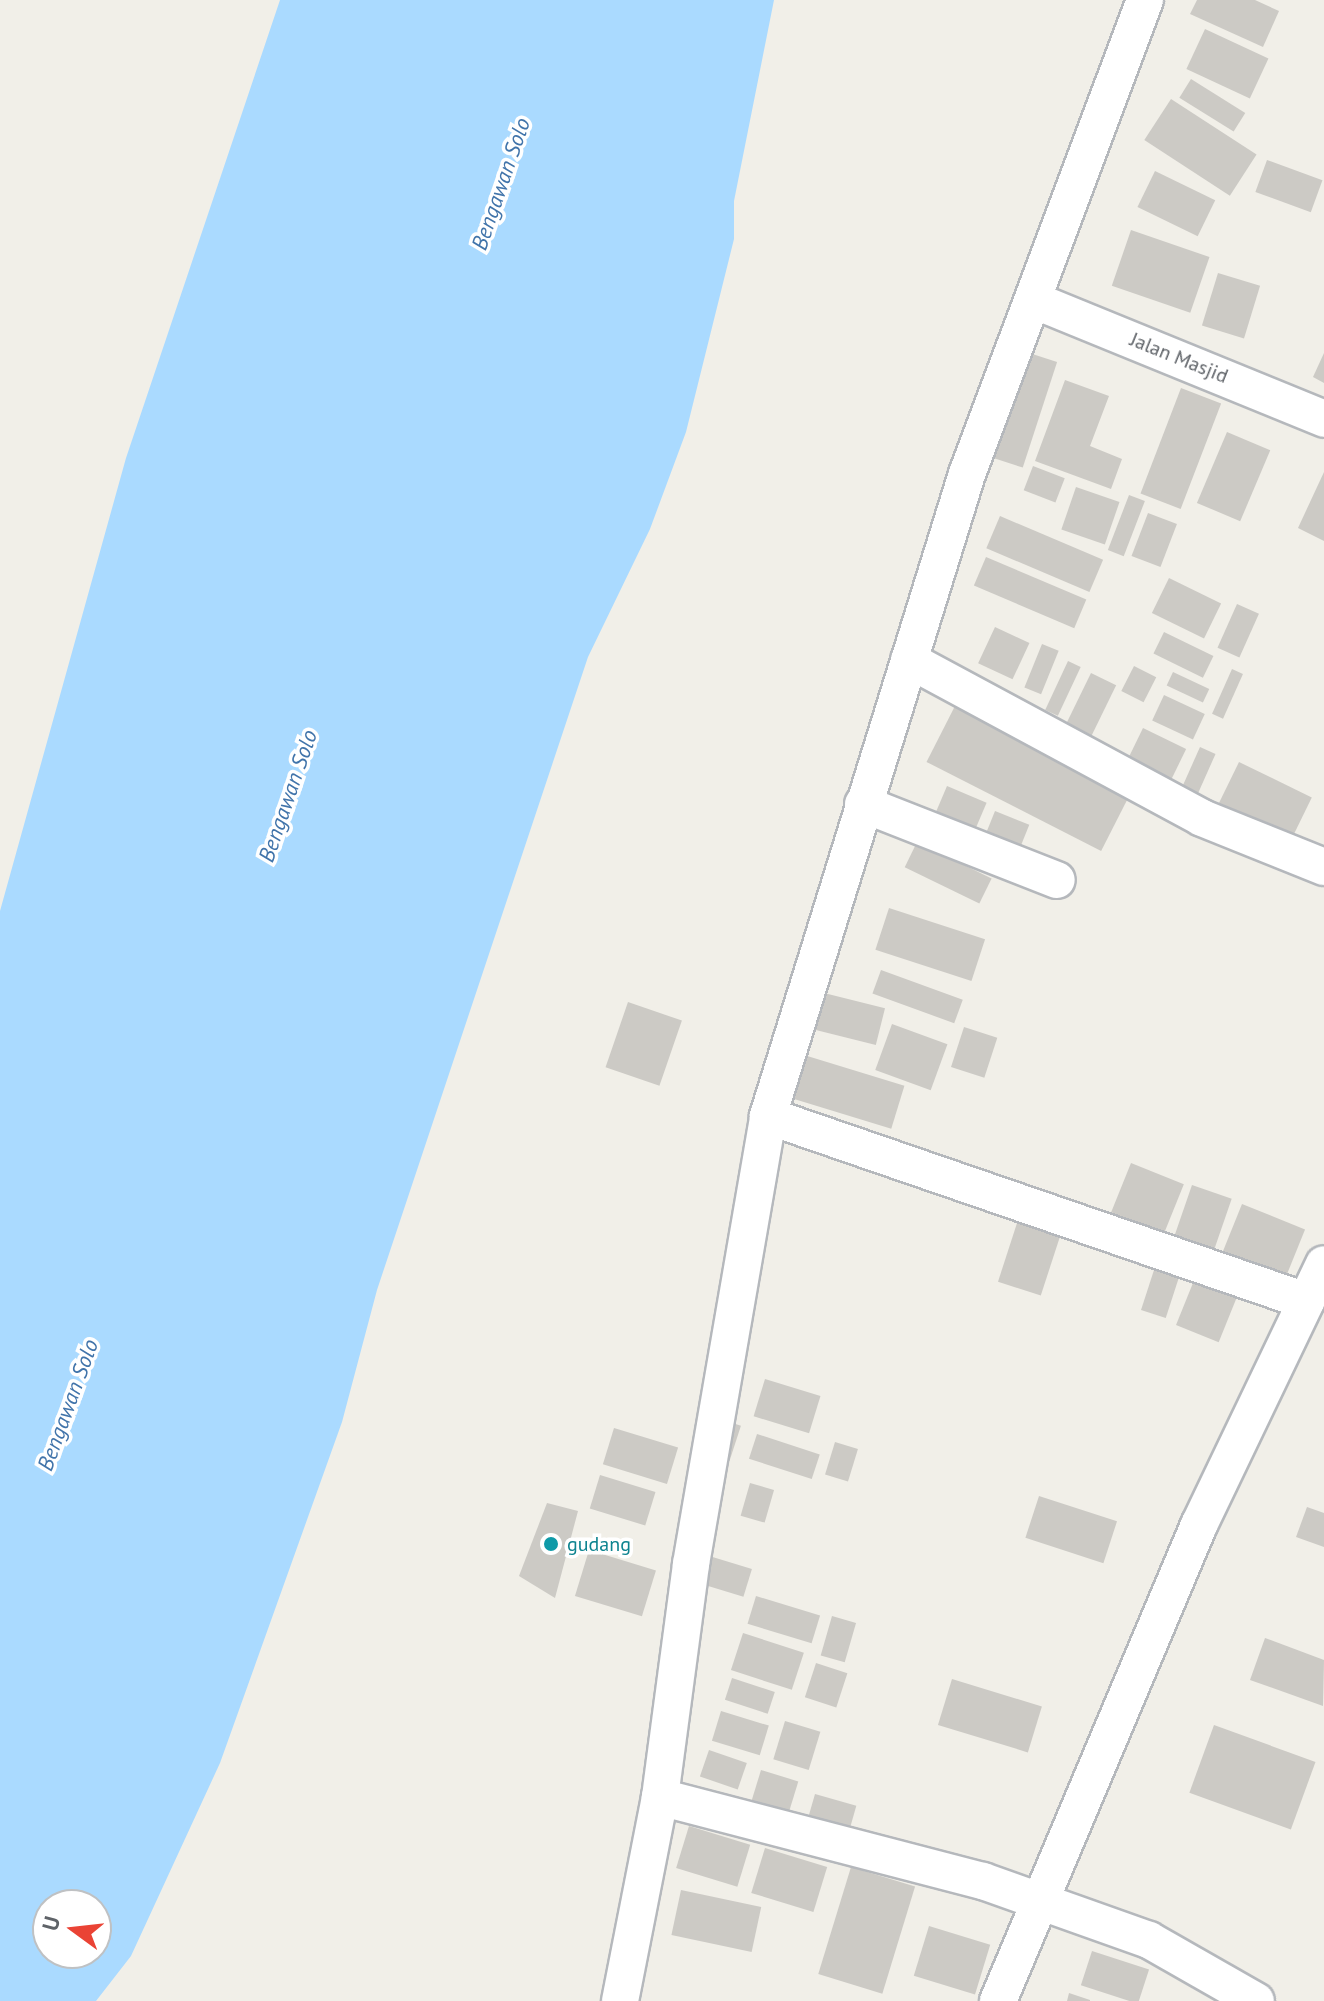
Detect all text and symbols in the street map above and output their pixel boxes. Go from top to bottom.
water label: Bengawan Solo [466,115,536,253]
street label: Jalan Masjid [1127,328,1231,388]
water label: Bengawan Solo [253,727,323,865]
water label: Bengawan Solo [32,1336,104,1474]
place label: gudang [567,1532,631,1556]
marker: gudang [542,1535,560,1553]
north arrow [32,1889,112,1969]
text: U [35,1913,66,1934]

